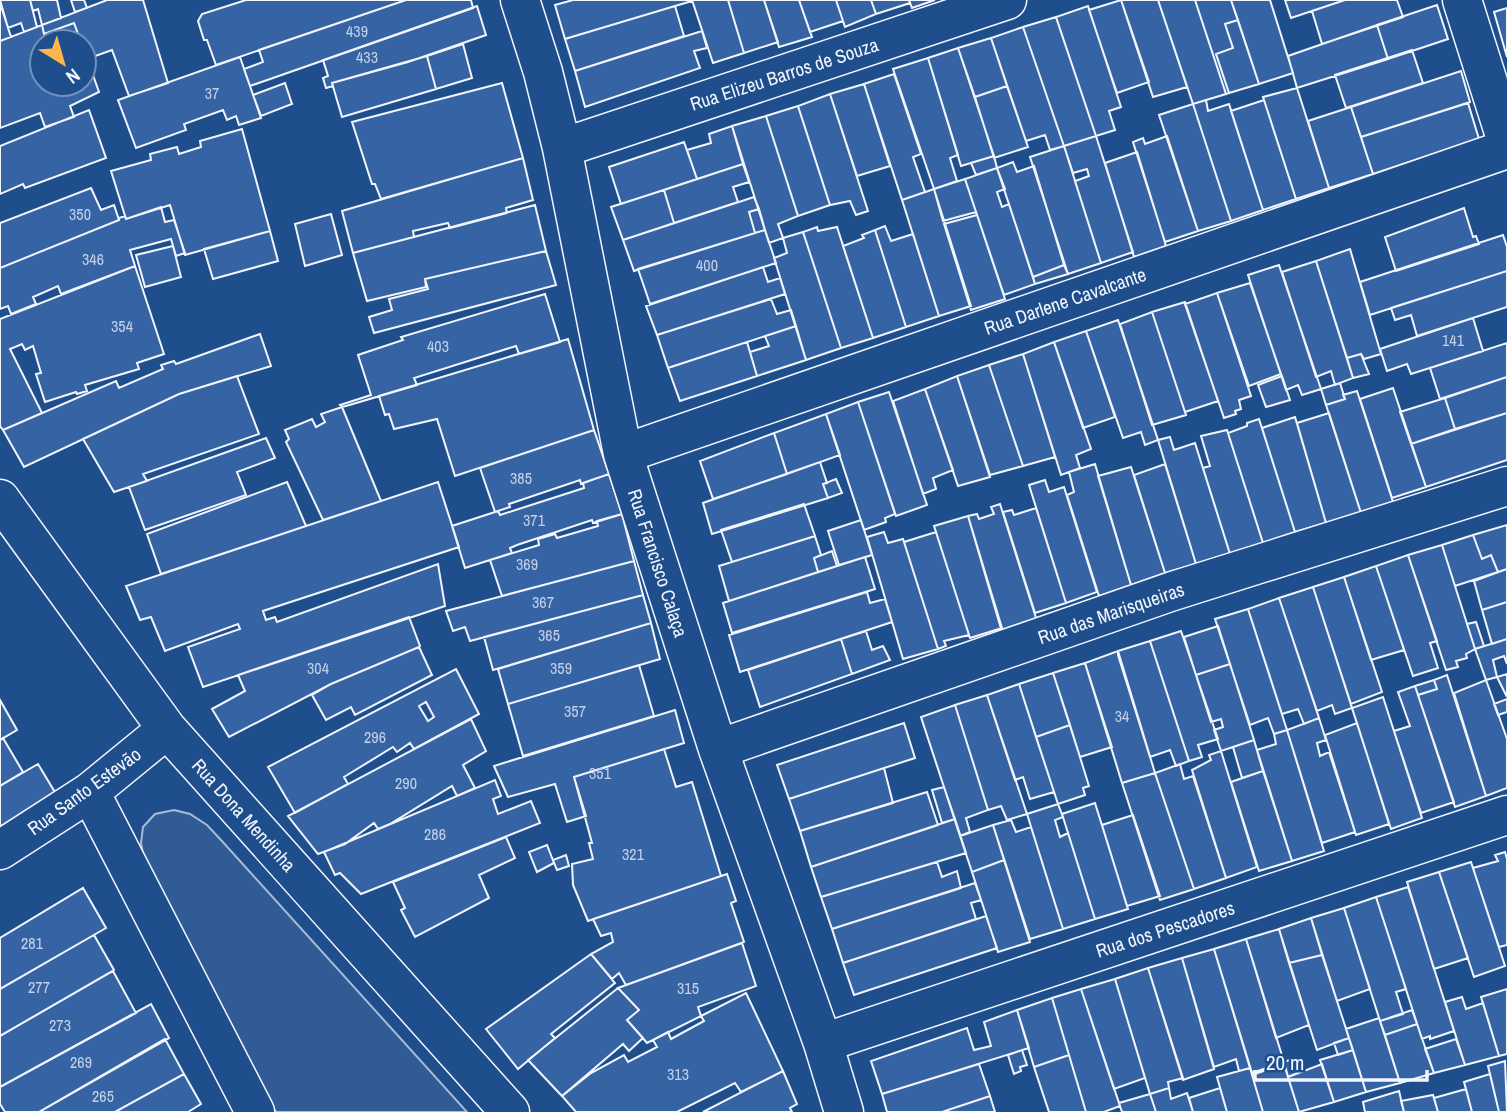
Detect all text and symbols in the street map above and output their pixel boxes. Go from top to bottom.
house number: 439 [346,20,368,42]
north arrow [28,28,98,98]
street label: Rua Elizeu Barros de Souza [686,31,882,117]
house number: 433 [356,46,378,68]
text: N [61,63,86,90]
house number: 37 [205,82,219,104]
house number: 350 [69,203,91,225]
house number: 346 [82,248,104,270]
house number: 400 [696,254,718,276]
street label: Rua Darlene Cavalcante [981,261,1149,341]
house number: 354 [111,315,133,337]
house number: 141 [1442,329,1465,351]
house number: 403 [427,335,449,357]
house number: 385 [510,467,532,489]
street label: Rua Francisco Calaça [622,486,694,641]
house number: 371 [523,509,546,531]
house number: 369 [516,553,538,575]
street label: Rua das Marisqueiras [1034,576,1188,650]
house number: 367 [532,591,554,613]
house number: 365 [538,624,560,646]
house number: 304 [307,657,329,679]
house number: 359 [550,657,572,679]
house number: 357 [564,700,586,722]
house number: 34 [1115,705,1129,727]
house number: 296 [364,726,386,748]
street label: Rua Santo Estevão [22,741,146,841]
street label: Rua Dona Mendinha [186,753,302,877]
house number: 351 [589,762,612,784]
house number: 290 [395,772,417,794]
house number: 286 [424,823,446,845]
house number: 321 [622,843,645,865]
street label: Rua dos Pescadores [1092,894,1238,964]
house number: 281 [21,932,44,954]
house number: 277 [28,976,50,998]
house number: 315 [677,977,699,999]
house number: 273 [49,1014,71,1036]
scale bar [1255,1038,1426,1082]
text: 20 m [1266,1048,1304,1077]
house number: 269 [70,1051,92,1073]
house number: 313 [667,1063,689,1085]
house number: 265 [92,1085,114,1107]

